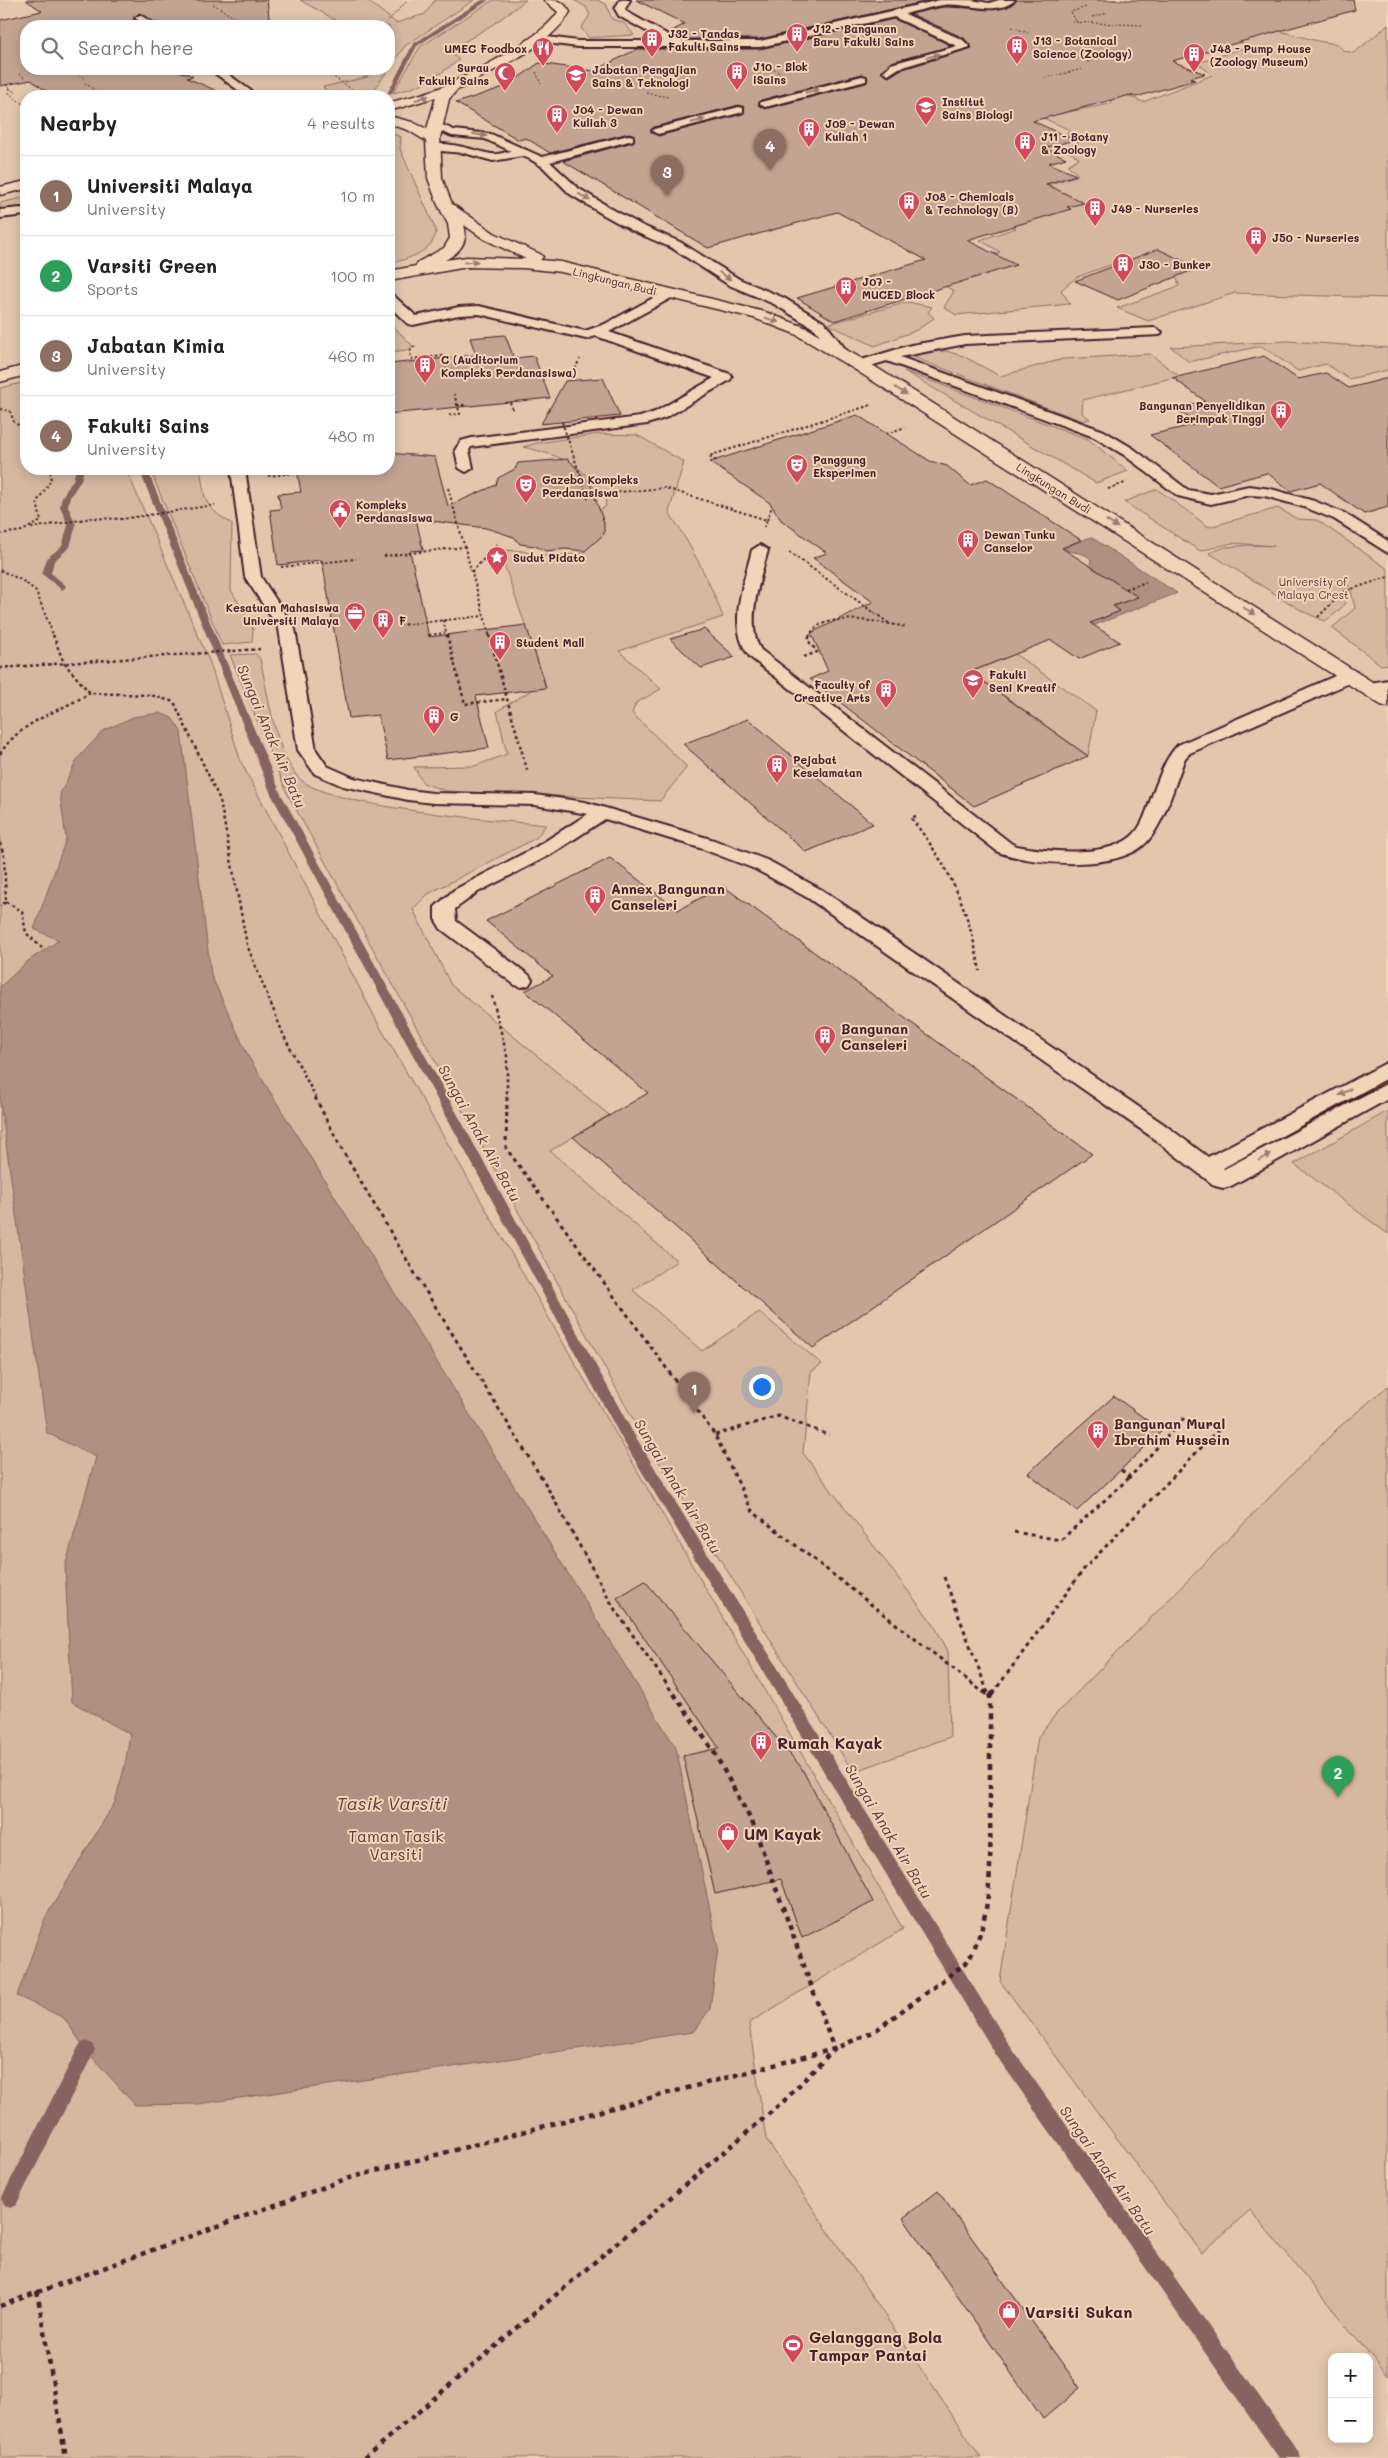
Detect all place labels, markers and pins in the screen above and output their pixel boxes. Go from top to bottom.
place label: J12 - Bangunan Baru Fakulti Sains [813,21,914,49]
building icon: J12 - Bangunan Baru Fakulti Sains [785,22,809,53]
place label: J32 - Tandas Fakulti Sains [668,26,740,54]
building icon: J32 - Tandas Fakulti Sains [640,27,664,58]
place label: J13 - Botanical Science (Zoology) [1033,33,1132,61]
building icon: J13 - Botanical Science (Zoology) [1005,34,1029,65]
restaurant icon: UMEC Foodbox [531,36,555,67]
place label: UMEC Foodbox [444,41,527,56]
place label: J48 - Pump House (Zoology Museum) [1210,41,1311,69]
building icon: J48 - Pump House (Zoology Museum) [1182,42,1206,73]
place label: J10 - Blok iSains [753,59,808,87]
place label: Surau Fakulti Sains [418,60,489,88]
building icon: J10 - Blok iSains [725,60,749,91]
mosque icon: Surau Fakulti Sains [493,61,517,92]
place label: Jabatan Pengajian Sains & Teknologi [592,62,696,90]
school or university icon: Jabatan Pengajian Sains & Teknologi [564,63,588,94]
place label: Institut Sains Biologi [942,94,1013,122]
school or university icon: Institut Sains Biologi [914,95,938,126]
place label: J04 - Dewan Kuliah 3 [573,102,643,130]
building icon: J04 - Dewan Kuliah 3 [545,103,569,134]
place label: J09 - Dewan Kuliah 1 [825,116,894,144]
building icon: J09 - Dewan Kuliah 1 [797,117,821,148]
pin: 4 [754,129,786,170]
place label: J11 - Botany & Zoology [1041,129,1109,157]
building icon: J11 - Botany & Zoology [1013,130,1037,161]
pin: 3 [651,155,683,196]
place label: J08 - Chemicals & Technology (B) [925,189,1018,217]
building icon: J08 - Chemicals & Technology (B) [897,190,921,221]
building icon: J49 - Nurseries [1083,196,1107,227]
place label: J49 - Nurseries [1111,201,1199,216]
building icon: J50 - Nurseries [1244,225,1268,256]
place label: J50 - Nurseries [1272,230,1360,245]
building icon: J30 - Bunker [1111,252,1135,283]
place label: J30 - Bunker [1139,257,1211,272]
place label: J07 - MUCED Block [862,274,935,302]
building icon: J07 - MUCED Block [834,275,858,306]
place label: C (Auditorium Kompleks Perdanasiswa) [441,352,576,380]
building icon: C (Auditorium Kompleks Perdanasiswa) [413,353,437,384]
place label: Bangunan Penyelidikan Berimpak Tinggi [1139,398,1265,426]
building icon: Bangunan Penyelidikan Berimpak Tinggi [1269,399,1293,430]
place label: Panggung Eksperimen [813,452,876,480]
theatre icon: Panggung Eksperimen [785,453,809,484]
place label: Gazebo Kompleks Perdanasiswa [542,472,639,500]
theatre icon: Gazebo Kompleks Perdanasiswa [514,473,538,504]
place label: Kompleks Perdanasiswa [356,497,433,525]
public building icon: Kompleks Perdanasiswa [328,498,352,529]
place label: Dewan Tunku Canselor [984,527,1055,555]
building icon: Dewan Tunku Canselor [956,528,980,559]
place icon: Sudut Pidato [485,545,509,576]
place label: Sudut Pidato [513,550,585,565]
place label: Kesatuan Mahasiswa Universiti Malaya [226,600,339,628]
office icon: Kesatuan Mahasiswa Universiti Malaya [343,601,367,632]
building icon: F [371,608,395,639]
place label: F [399,613,406,628]
building icon: Student Mall [488,630,512,661]
place label: Student Mall [516,635,584,650]
place label: Fakulti Seni Kreatif [989,667,1056,695]
school or university icon: Fakulti Seni Kreatif [961,668,985,699]
place label: Faculty of Creative Arts [794,677,870,705]
building icon: Faculty of Creative Arts [874,678,898,709]
building icon: G [422,704,446,735]
place label: G [450,709,459,724]
place label: Pejabat Keselamatan [793,752,862,780]
building icon: Pejabat Keselamatan [765,753,789,784]
place label: Annex Bangunan Canseleri [611,879,725,914]
building icon: Annex Bangunan Canseleri [583,884,607,915]
place label: Bangunan Canseleri [841,1019,908,1054]
building icon: Bangunan Canseleri [813,1024,837,1055]
pin: 1 [678,1372,710,1413]
place label: Bangunan Mural Ibrahim Hussein [1114,1414,1229,1449]
building icon: Bangunan Mural Ibrahim Hussein [1086,1419,1110,1450]
building icon: Rumah Kayak [749,1730,773,1761]
place label: Rumah Kayak [777,1732,882,1753]
pin: 2 [1322,1756,1354,1797]
shop icon: UM Kayak [716,1821,740,1852]
place label: UM Kayak [744,1823,821,1844]
shop icon: Varsiti Sukan [997,2299,1021,2330]
place label: Varsiti Sukan [1025,2301,1132,2322]
place label: Gelanggang Bola Tampar Pantai [809,2326,942,2365]
sports icon: Gelanggang Bola Tampar Pantai [781,2333,805,2364]

